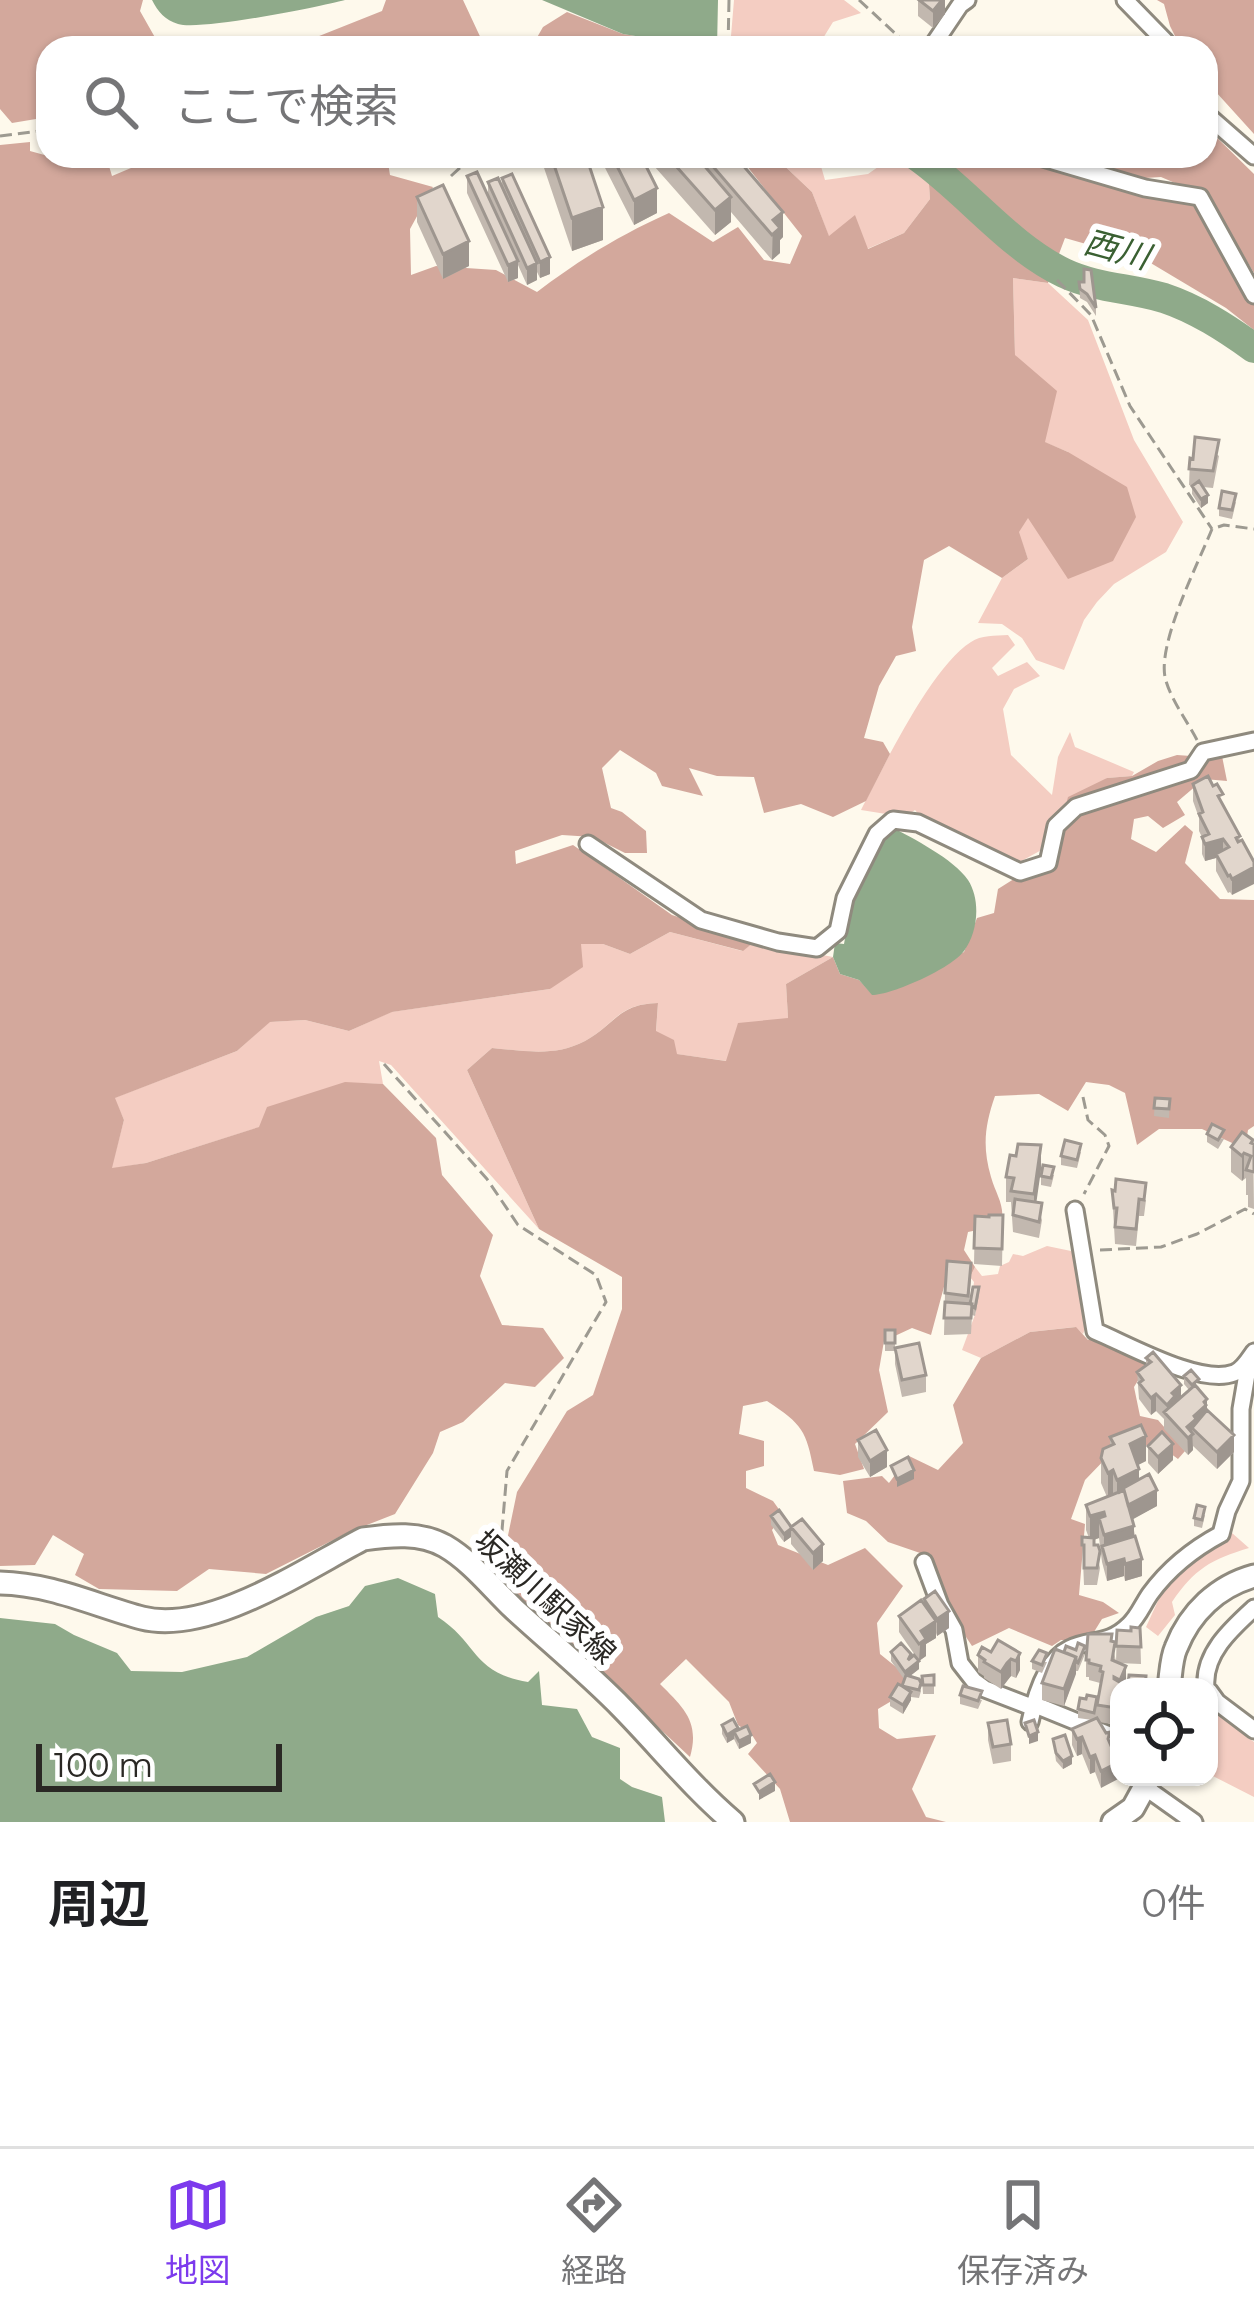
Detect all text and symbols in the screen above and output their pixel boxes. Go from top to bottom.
search box [36,36,1218,168]
icon: search [78,69,144,135]
text: ここで検索 [174,78,399,133]
water label: 西川 [1080,221,1157,278]
street label: 坂瀬川駅家線 [467,1522,624,1672]
map controls [1110,1678,1218,1786]
button: locate [1110,1678,1218,1786]
scale bar [36,1738,282,1791]
text: 100 m [54,1745,153,1785]
text: 周辺 [48,1873,150,1935]
text: 0件 [1141,1879,1206,1927]
tab: 地図 [165,2172,231,2292]
tab: 経路 [561,2172,627,2292]
tab: 保存済み [957,2172,1089,2292]

